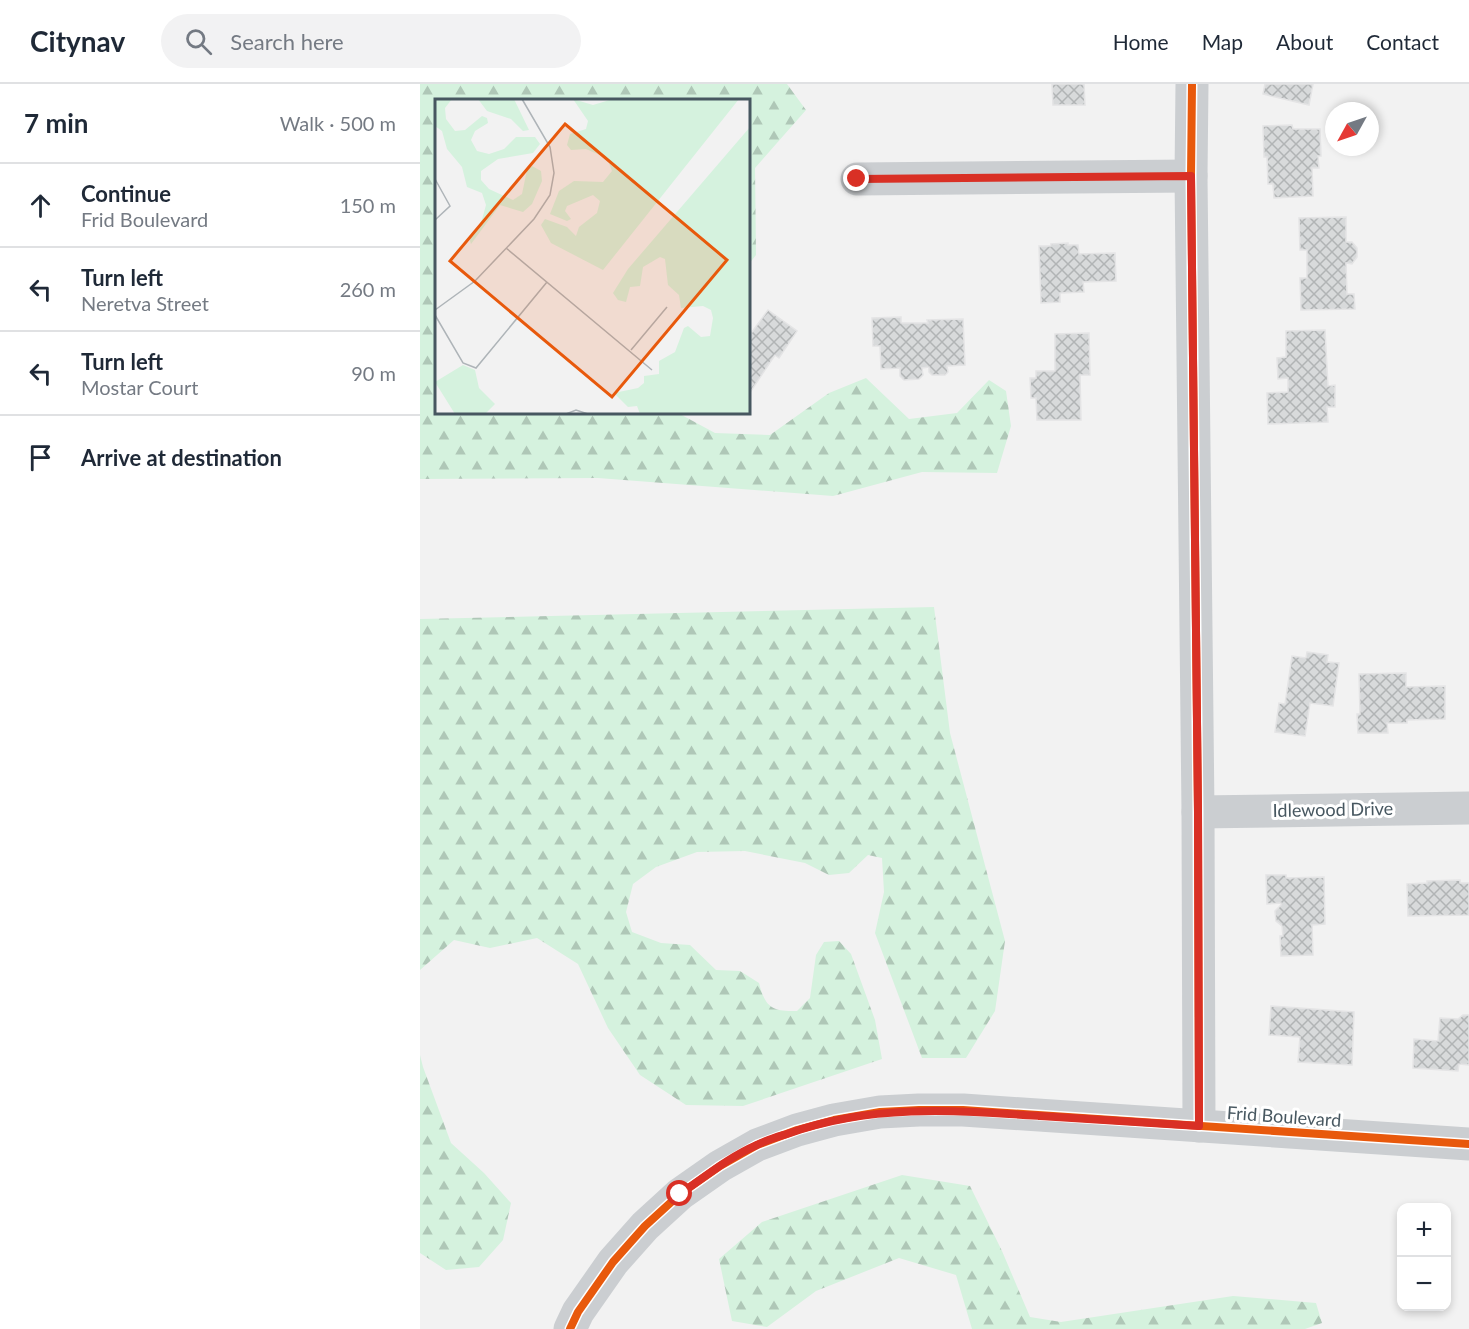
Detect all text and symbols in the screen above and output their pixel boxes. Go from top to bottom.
search box [161,14,581,68]
text: Citynav [30,24,125,58]
icon: search [182,25,215,58]
text: Search here [230,28,344,55]
text: Home [1113,29,1169,54]
text: Map [1202,29,1243,54]
text: About [1276,29,1333,54]
text: Contact [1366,29,1439,54]
inset map [435,99,750,414]
north arrow [1325,102,1379,156]
text: 7 min [24,107,88,139]
text: Walk · 500 m [280,111,396,135]
route end [843,165,869,191]
text: Continue [81,180,171,207]
icon: ahead [24,189,57,222]
text: 150 m [340,193,396,217]
text: Frid Boulevard [81,207,208,231]
text: Turn left [81,264,163,291]
icon: left [24,273,57,306]
text: 260 m [340,277,396,301]
text: Neretva Street [81,291,209,315]
text: Turn left [81,348,163,375]
icon: left [24,357,57,390]
text: 90 m [351,361,396,385]
text: Mostar Court [81,375,198,399]
icon: arrive [24,441,57,474]
text: Arrive at destination [81,444,282,471]
street label: Idlewood Drive [1273,797,1393,821]
street label: Frid Boulevard [1226,1101,1342,1131]
route start [666,1180,692,1206]
map controls [1397,1203,1451,1311]
button: + [1397,1203,1451,1257]
button: − [1397,1257,1451,1311]

